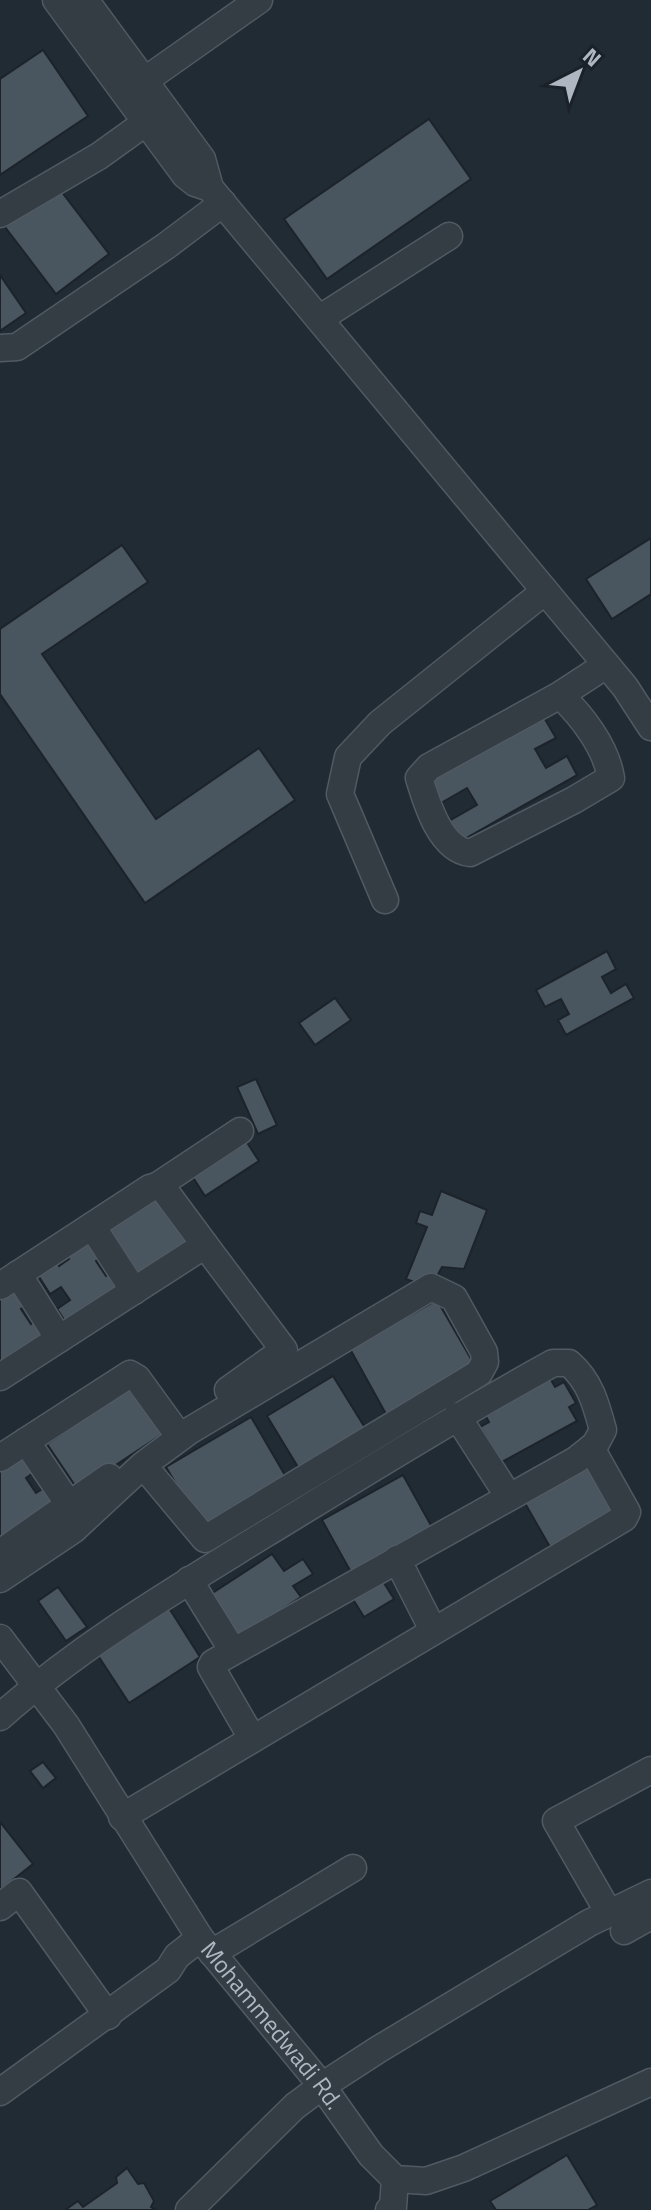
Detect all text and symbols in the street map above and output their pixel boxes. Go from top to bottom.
north arrow [539,32,619,112]
text: N [575,39,609,75]
street label: Mohammedwadi Rd. [193,1933,352,2117]

